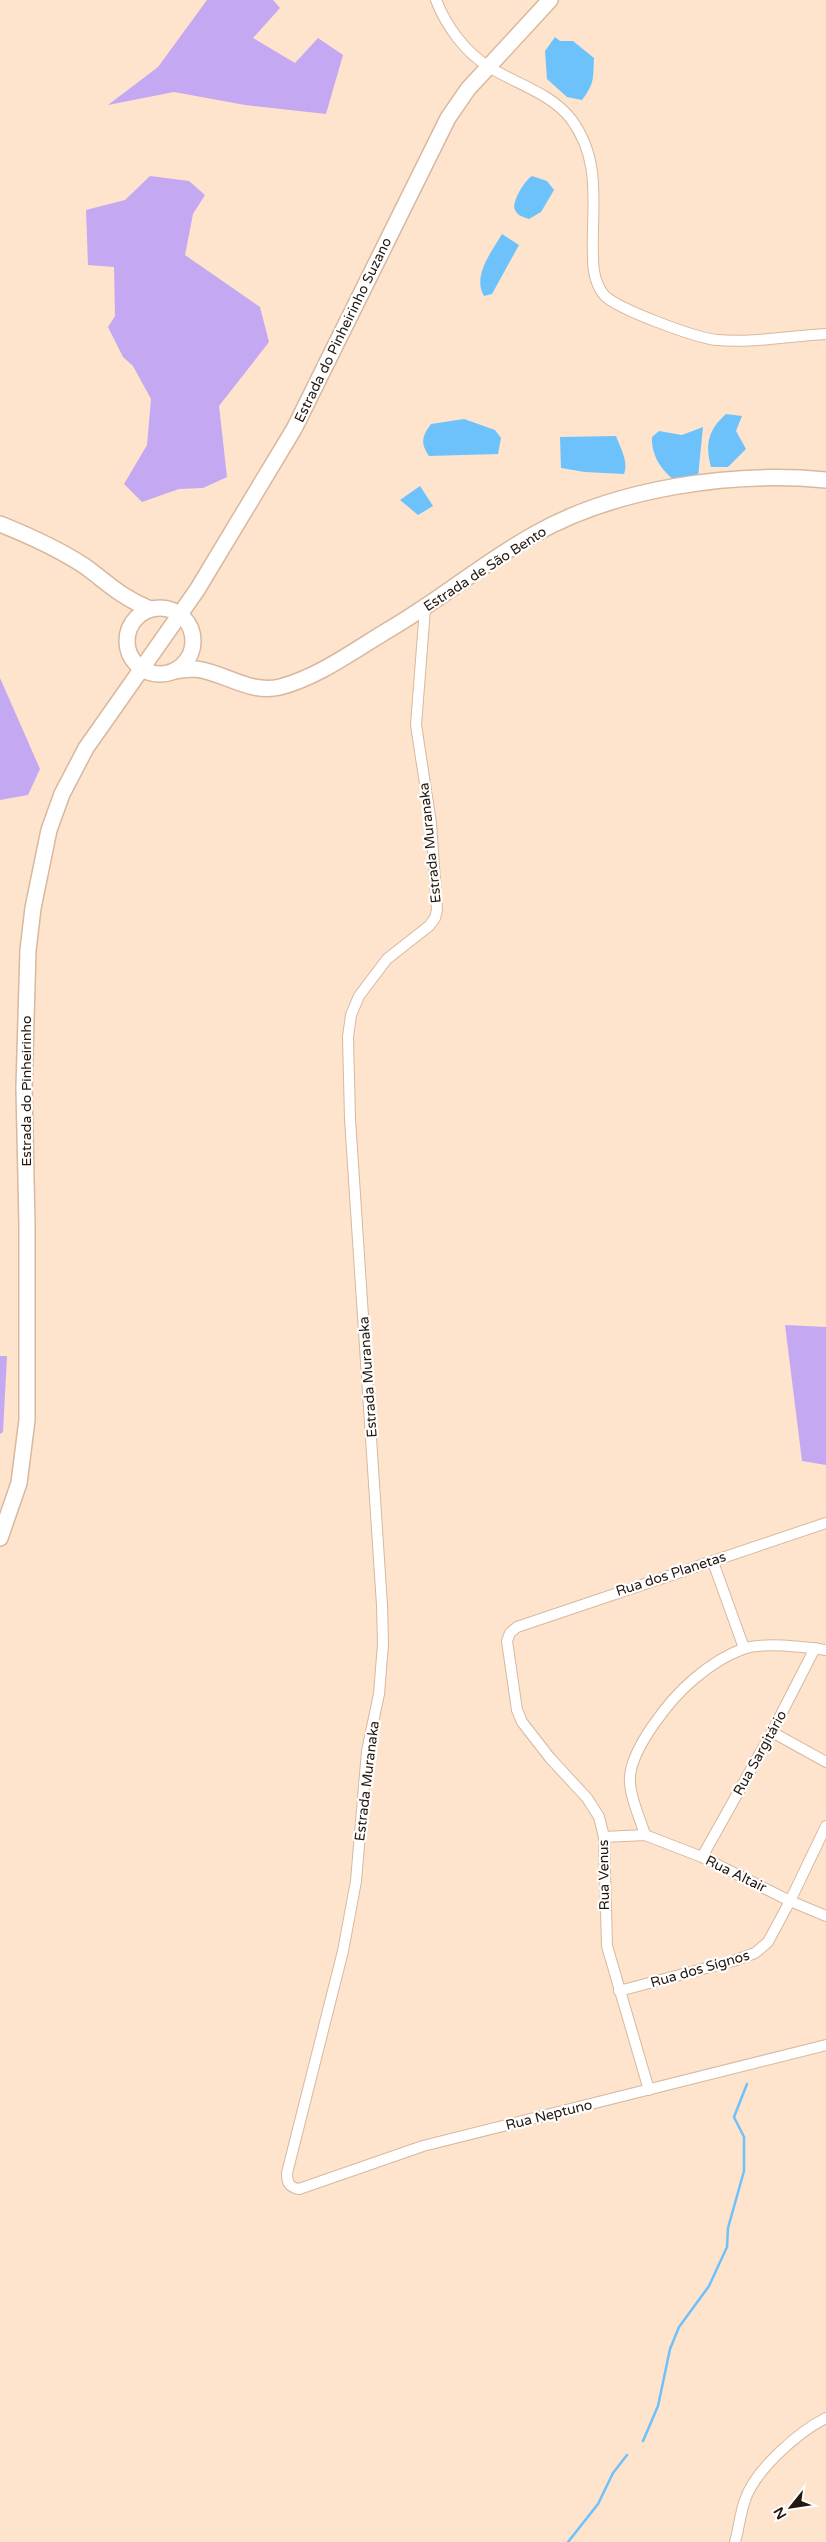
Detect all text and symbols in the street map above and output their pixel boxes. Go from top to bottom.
street label: Estrada do Pinheirinho Suzano [291,235,395,425]
street label: Estrada de São Bento [420,523,550,615]
street label: Estrada Muranaka [415,782,445,904]
street label: Estrada do Pinheirinho [18,1015,35,1167]
street label: Estrada Muranaka [355,1316,381,1438]
street label: Rua dos Planetas [614,1548,728,1600]
street label: Rua Sargitário [730,1708,790,1798]
street label: Estrada Muranaka [351,1720,383,1842]
street label: Rua Venus [595,1839,613,1910]
street label: Rua Altair [703,1852,770,1896]
street label: Rua dos Sígnos [648,1947,752,1991]
street label: Rua Neptuno [504,2096,594,2134]
north arrow [766,2482,816,2532]
text: N [770,2504,790,2522]

